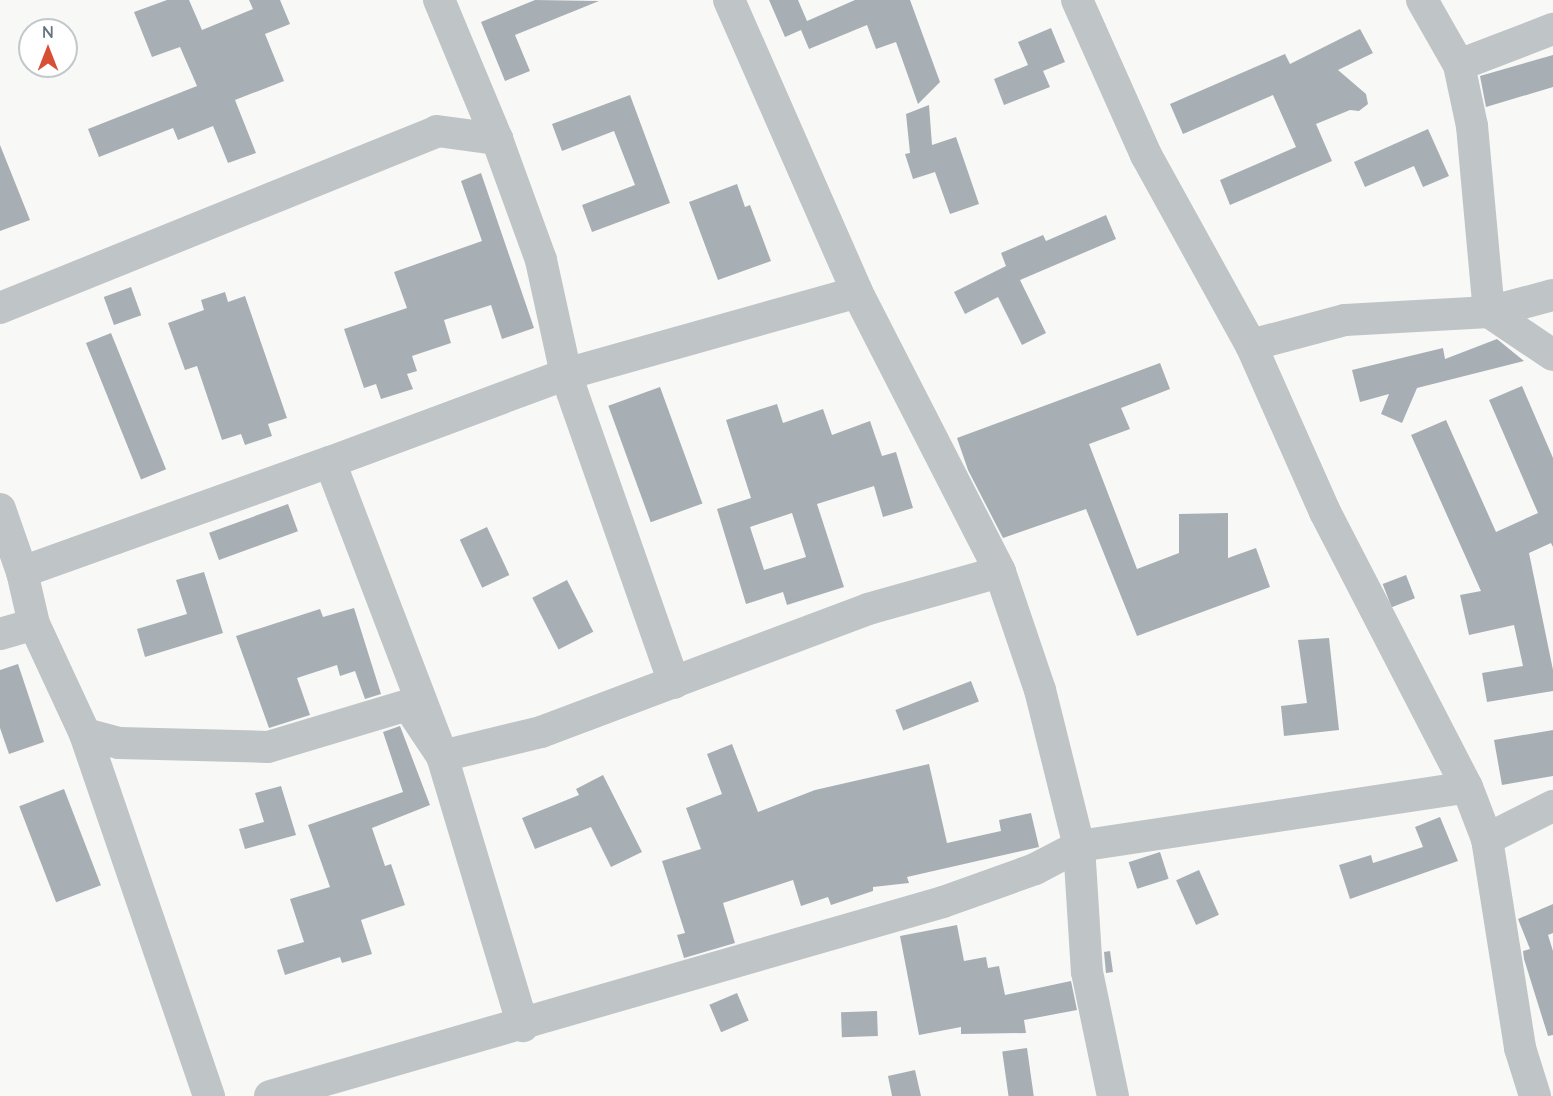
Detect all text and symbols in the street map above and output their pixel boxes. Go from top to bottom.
north arrow [18,18,78,78]
text: N [42,22,54,42]

